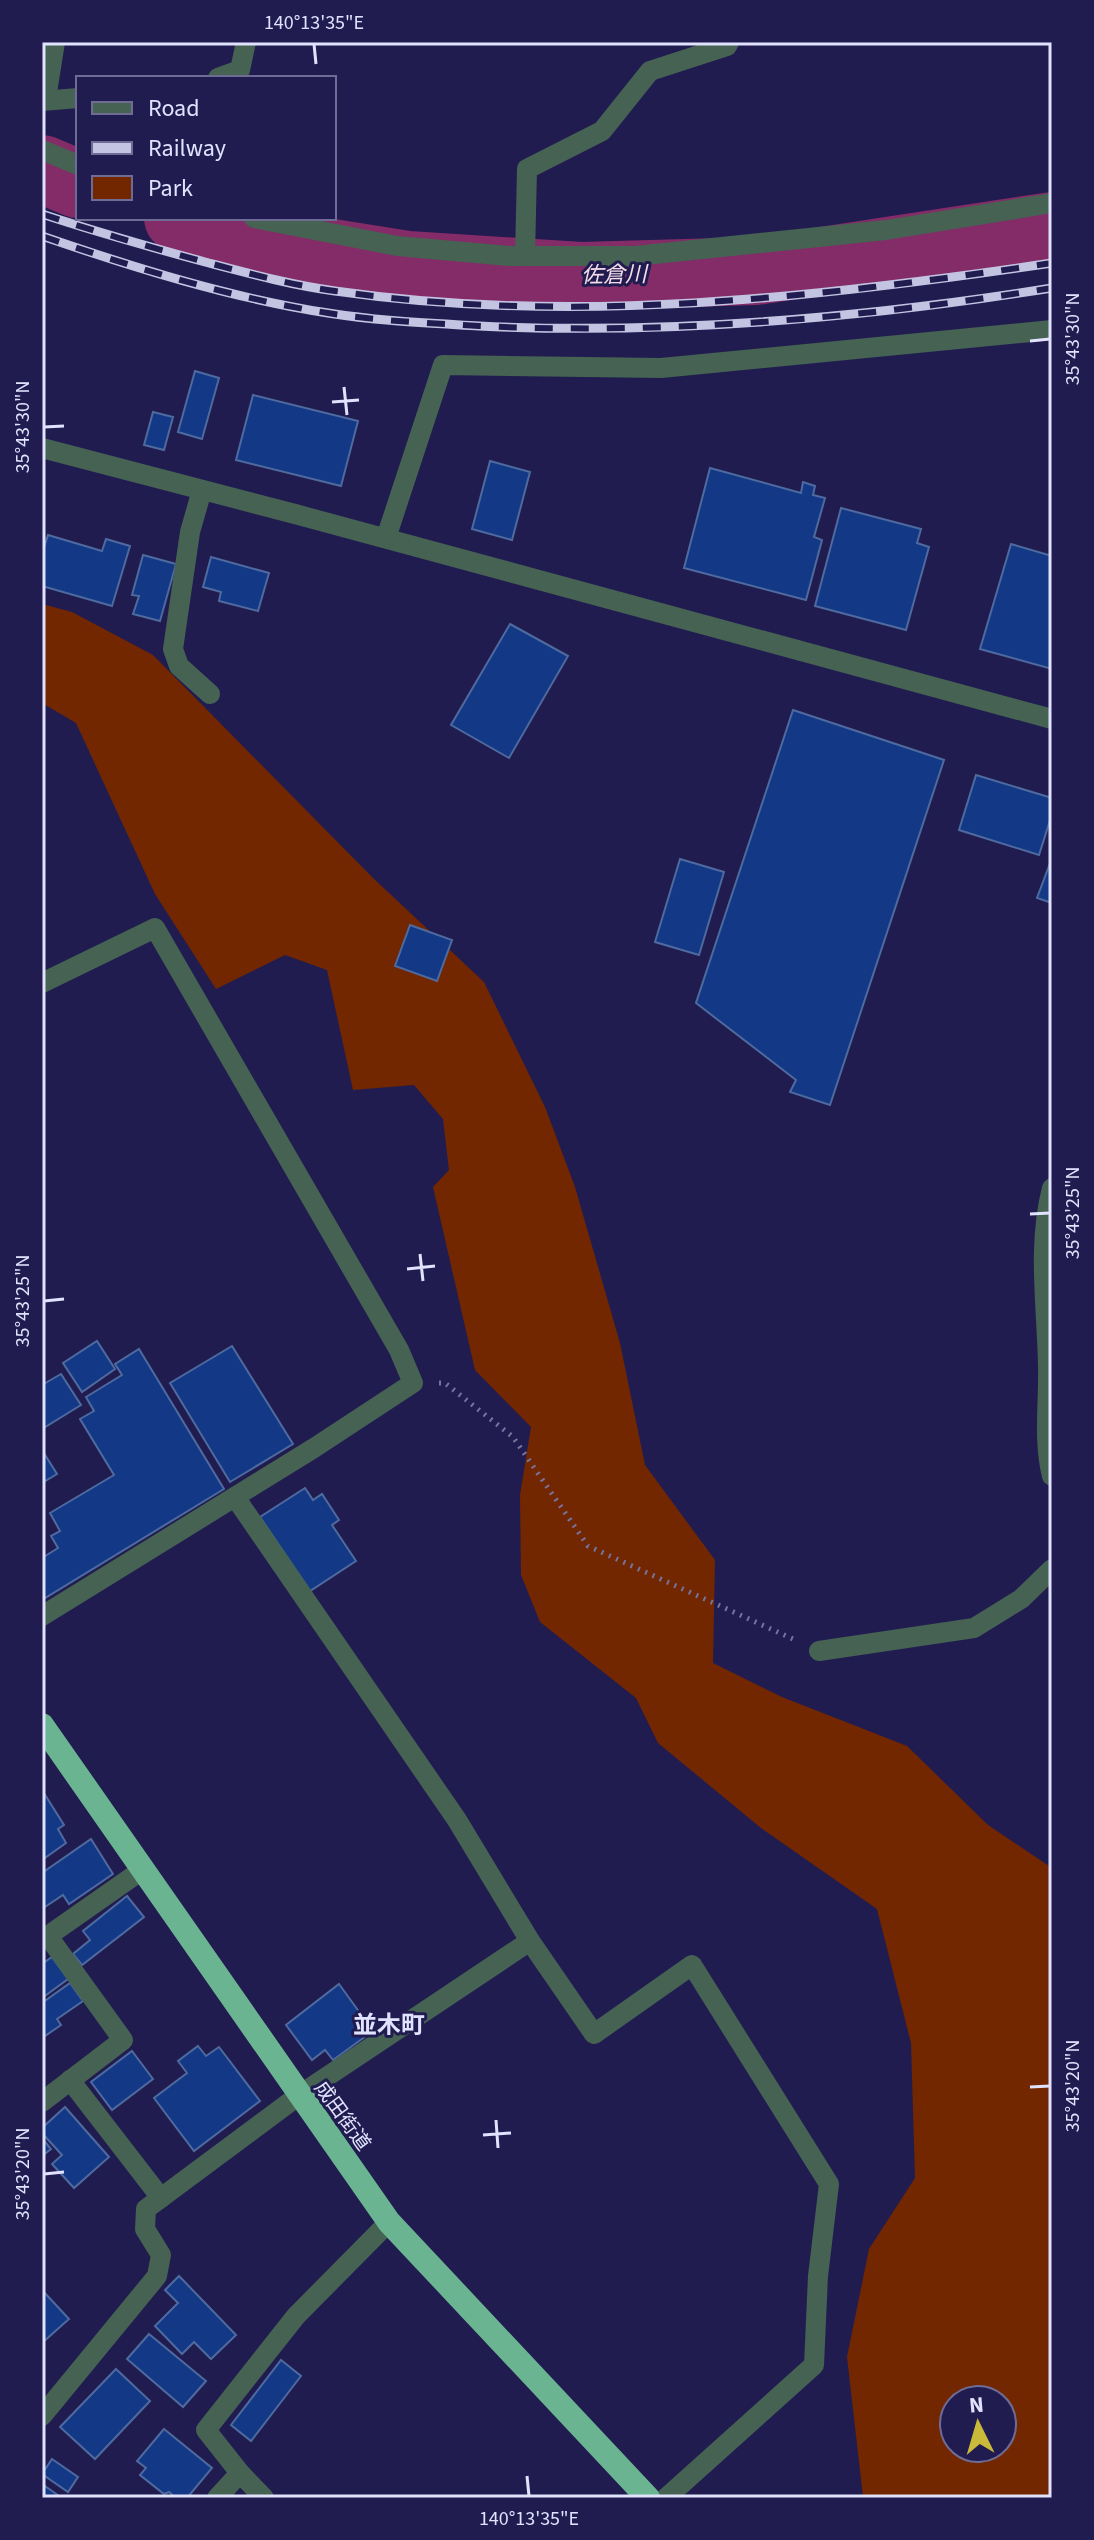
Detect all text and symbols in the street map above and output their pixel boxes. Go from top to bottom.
text: 140°13'35"E [264,9,364,37]
legend [76,76,336,220]
text: Road [148,91,200,126]
text: Railway [148,131,226,166]
text: Park [148,171,193,206]
water label: 佐倉川 [581,258,649,292]
text: 35°43'30"N [1059,293,1087,385]
text: 35°43'30"N [9,381,37,473]
text: 35°43'25"N [1059,1167,1087,1259]
text: 35°43'25"N [9,1255,37,1347]
district label: 並木町 [353,2008,425,2043]
text: 35°43'20"N [1059,2040,1087,2132]
street label: 成田街道 [307,2075,377,2157]
text: 35°43'20"N [9,2128,37,2220]
north arrow [938,2384,1018,2464]
text: N [968,2388,985,2422]
text: 140°13'35"E [479,2505,579,2533]

